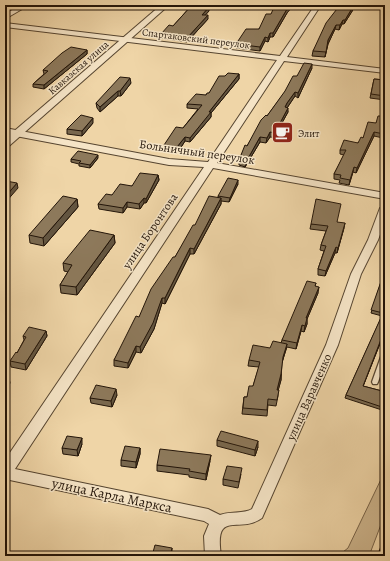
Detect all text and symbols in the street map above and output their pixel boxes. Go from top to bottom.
street label: Спартаковский переулок [141,25,251,53]
street label: Кавказская улица [45,37,111,97]
cafe icon: Элит [269,120,295,146]
place label: Элит [298,127,320,140]
street label: Больничный переулок [138,136,256,168]
street label: улица Боронтова [118,190,182,273]
street label: улица Варавченко [282,351,335,444]
street label: улица Карла Маркса [49,473,174,518]

